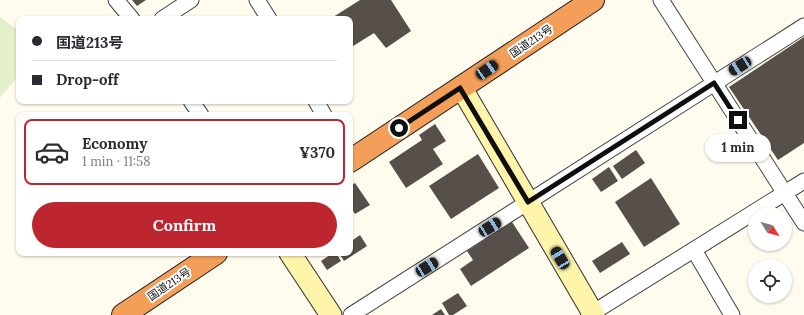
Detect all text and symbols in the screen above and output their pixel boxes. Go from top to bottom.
street label: 国道213号 [507,21,555,61]
text: 国道213号 [56,33,124,52]
car [727,55,753,77]
car [474,58,500,82]
text: Drop-off [56,70,118,89]
route end [729,111,747,129]
route start [390,119,408,137]
icon: car [34,134,70,170]
text: Economy [82,134,147,153]
callout: 1 min [705,134,771,162]
text: 1 min [721,139,755,156]
text: ¥370 [299,143,335,162]
text: 1 min · 11:58 [82,153,151,170]
button: Confirm [32,202,337,248]
north arrow [748,207,792,251]
map controls [748,207,792,303]
car [477,216,503,238]
car [549,245,571,271]
car [414,256,440,278]
button: locate [748,259,792,303]
street label: 国道213号 [145,264,193,304]

